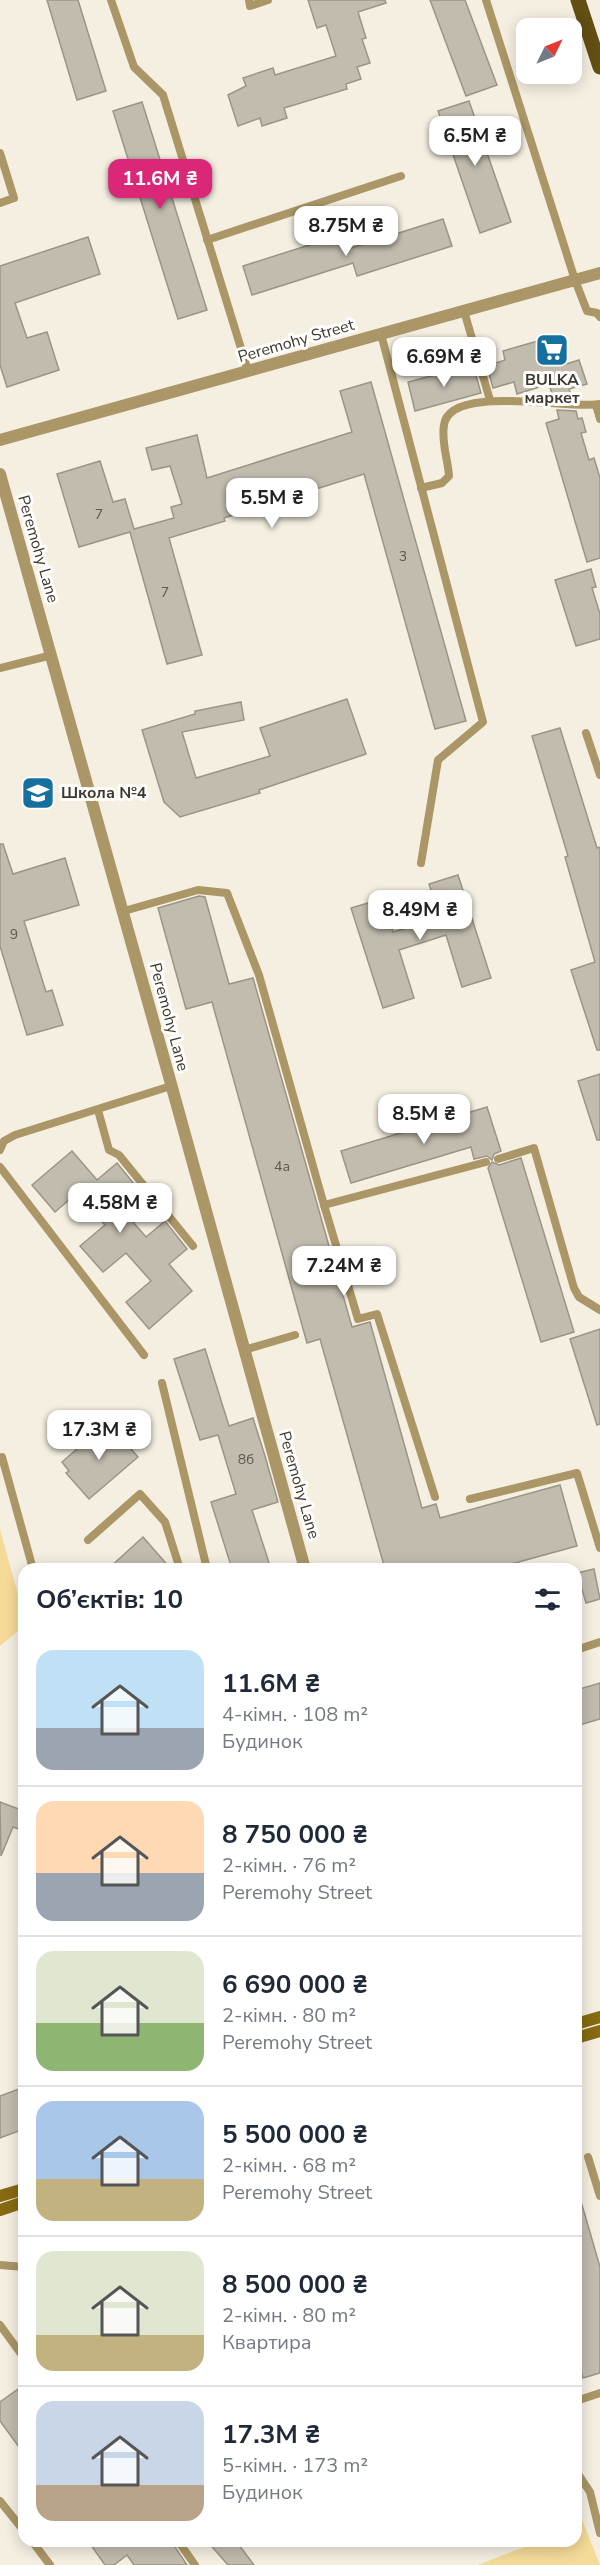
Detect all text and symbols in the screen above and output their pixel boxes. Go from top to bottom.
north arrow [516,18,582,84]
map controls [516,18,582,84]
pin: 6.5M ₴ [426,116,524,167]
text: 6.5M ₴ [443,122,507,149]
pin: 11.6M ₴ [105,159,215,210]
text: 11.6M ₴ [122,165,198,192]
pin: 8.75M ₴ [291,206,401,257]
text: 8.75M ₴ [308,212,384,239]
street label: Peremohy Street [235,314,357,368]
supermarket icon: BULKA маркет [534,332,570,368]
pin: 6.69M ₴ [389,337,499,388]
text: 6.69M ₴ [406,343,482,370]
place label: BULKA маркет [524,369,580,409]
pin: 5.5M ₴ [223,478,321,529]
text: 5.5M ₴ [240,484,304,511]
street label: Peremohy Lane [12,493,64,605]
house number: 7 [95,505,103,524]
house number: 3 [399,547,407,566]
house number: 7 [161,583,169,602]
school or university icon: Школа №4 [20,775,56,811]
place label: Школа №4 [61,782,147,804]
pin: 8.49M ₴ [365,890,475,941]
text: 8.49M ₴ [382,896,458,923]
house number: 9 [10,925,18,944]
street label: Peremohy Lane [144,960,194,1074]
pin: 8.5M ₴ [375,1094,473,1145]
text: 8.5M ₴ [392,1100,456,1127]
house number: 4а [274,1157,290,1176]
pin: 4.58M ₴ [65,1183,175,1234]
text: 4.58M ₴ [82,1189,158,1216]
pin: 7.24M ₴ [289,1246,399,1297]
text: 7.24M ₴ [306,1252,382,1279]
pin: 17.3M ₴ [44,1410,154,1461]
text: 17.3M ₴ [61,1416,137,1443]
street label: Peremohy Lane [273,1429,325,1541]
house number: 8б [238,1450,254,1469]
text: Об’єктів: 10 [36,1582,183,1617]
icon: filters [531,1583,564,1616]
text: 11.6M ₴ [222,1666,320,1701]
icon: home [84,1674,156,1746]
text: 4-кімн. · 108 m² [222,1701,368,1728]
text: Будинок [222,1728,303,1755]
text: 8 750 000 ₴ [222,1817,368,1852]
icon: home [84,1825,156,1897]
text: 2-кімн. · 76 m² [222,1852,356,1879]
text: Peremohy Street [222,1879,372,1906]
text: 6 690 000 ₴ [222,1967,368,2002]
icon: home [84,1975,156,2047]
text: 2-кімн. · 80 m² [222,2002,356,2029]
text: Peremohy Street [222,2029,372,2056]
text: 5 500 000 ₴ [222,2117,368,2152]
icon: home [84,2125,156,2197]
text: 2-кімн. · 68 m² [222,2152,356,2179]
text: Peremohy Street [222,2179,372,2206]
text: 8 500 000 ₴ [222,2267,368,2302]
icon: home [84,2275,156,2347]
text: 2-кімн. · 80 m² [222,2302,356,2329]
text: Квартира [222,2329,312,2356]
text: 17.3M ₴ [222,2417,320,2452]
icon: home [84,2425,156,2497]
text: 5-кімн. · 173 m² [222,2452,368,2479]
text: Будинок [222,2479,303,2506]

